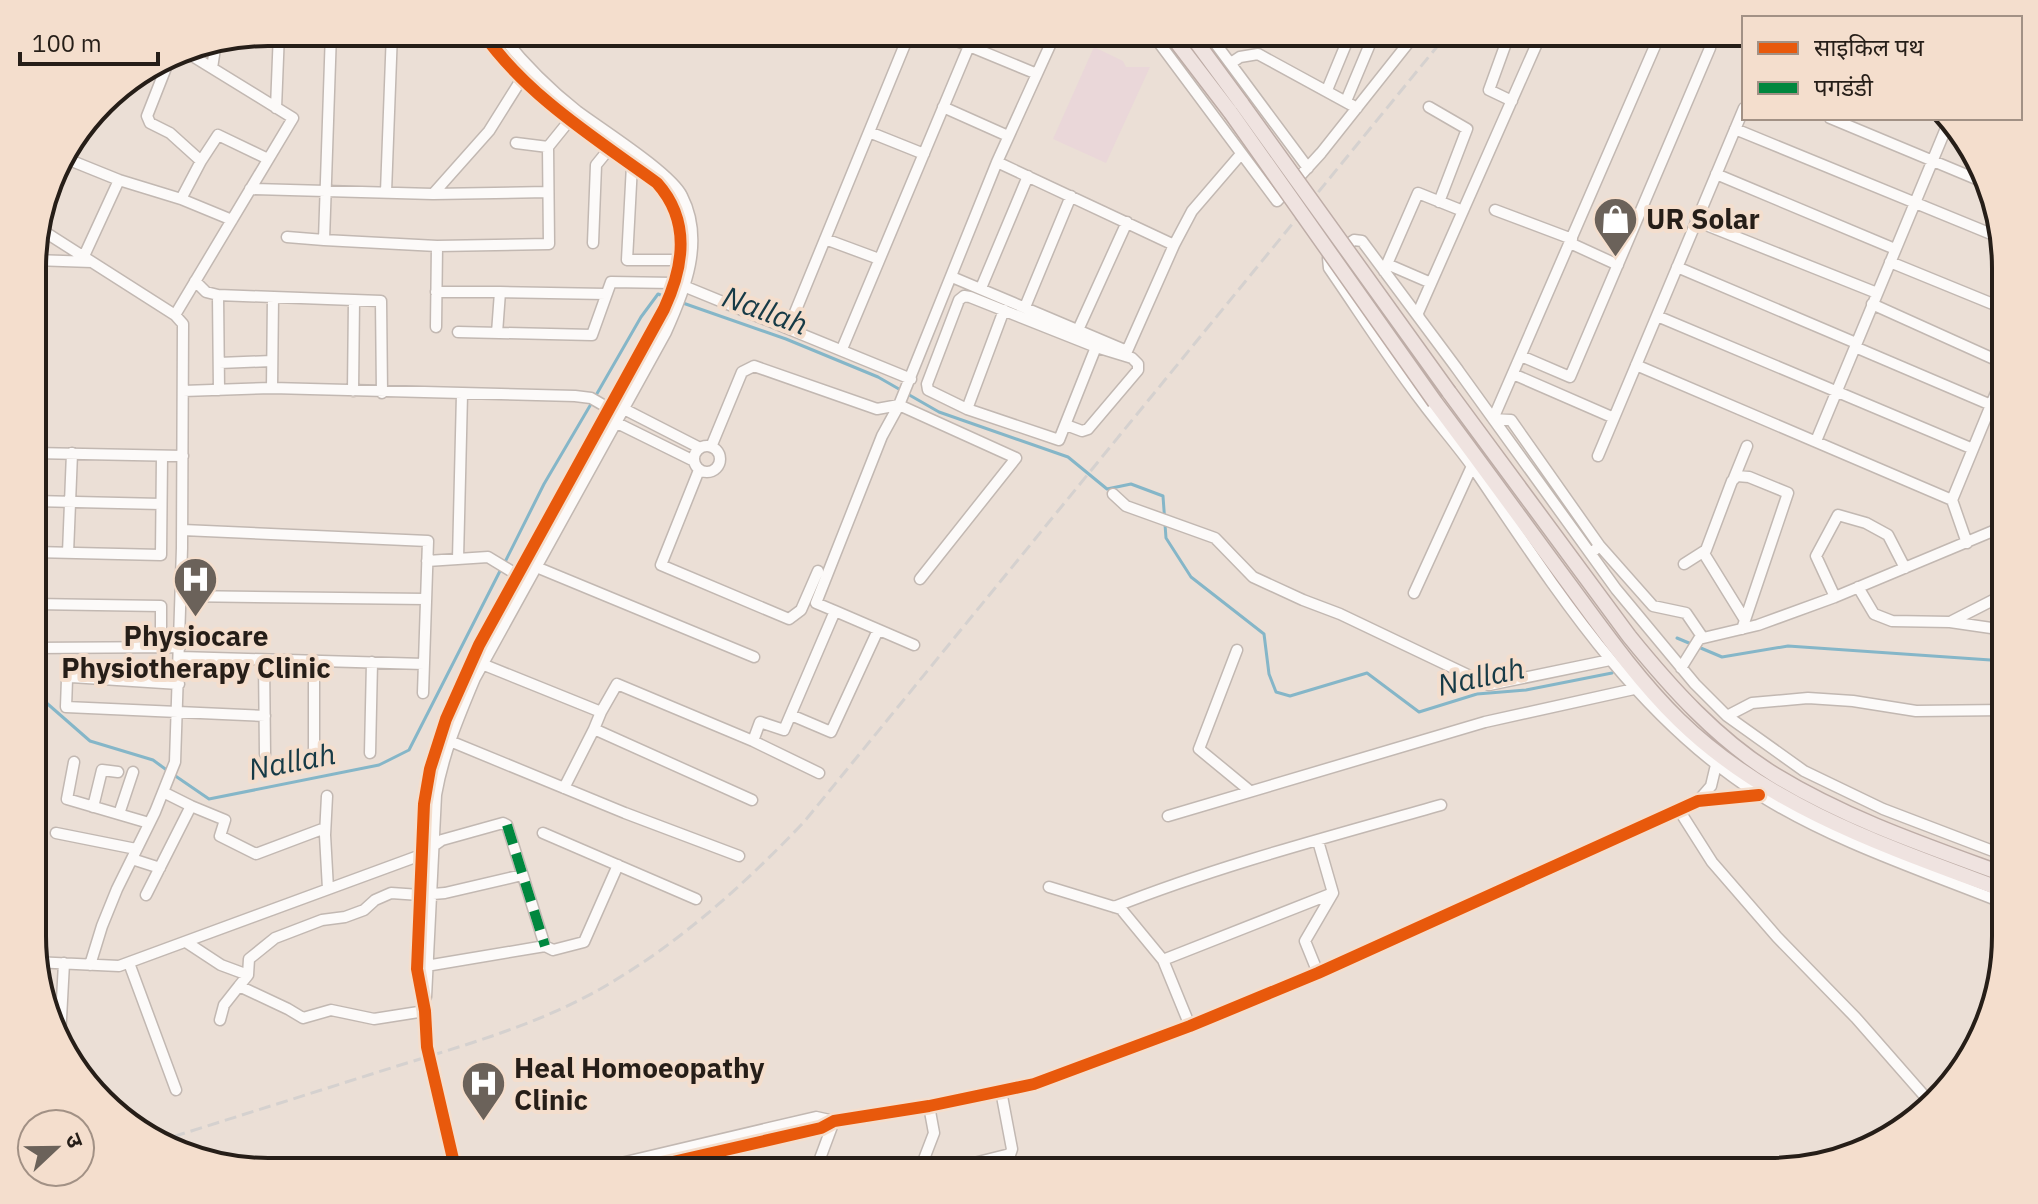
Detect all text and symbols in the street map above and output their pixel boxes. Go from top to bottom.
scale bar [20,16,158,66]
legend [1742,16,2022,120]
text: 100 m [32,27,102,59]
text: साइकिल पथ [1814,31,1924,63]
text: पगडंडी [1814,71,1874,103]
shop icon: UR Solar [1591,195,1639,258]
place label: UR Solar [1646,200,1760,237]
water label: Nallah [717,276,814,343]
hospital icon: Physiocare Physiotherapy Clinic [172,555,220,618]
place label: Physiocare Physiotherapy Clinic [61,617,331,686]
water label: Nallah [1434,647,1528,704]
water label: Nallah [245,733,339,788]
place label: Heal Homoeopathy Clinic [514,1049,764,1118]
hospital icon: Heal Homoeopathy Clinic [459,1060,507,1123]
north arrow [16,1108,96,1188]
text: उ [59,1129,91,1153]

